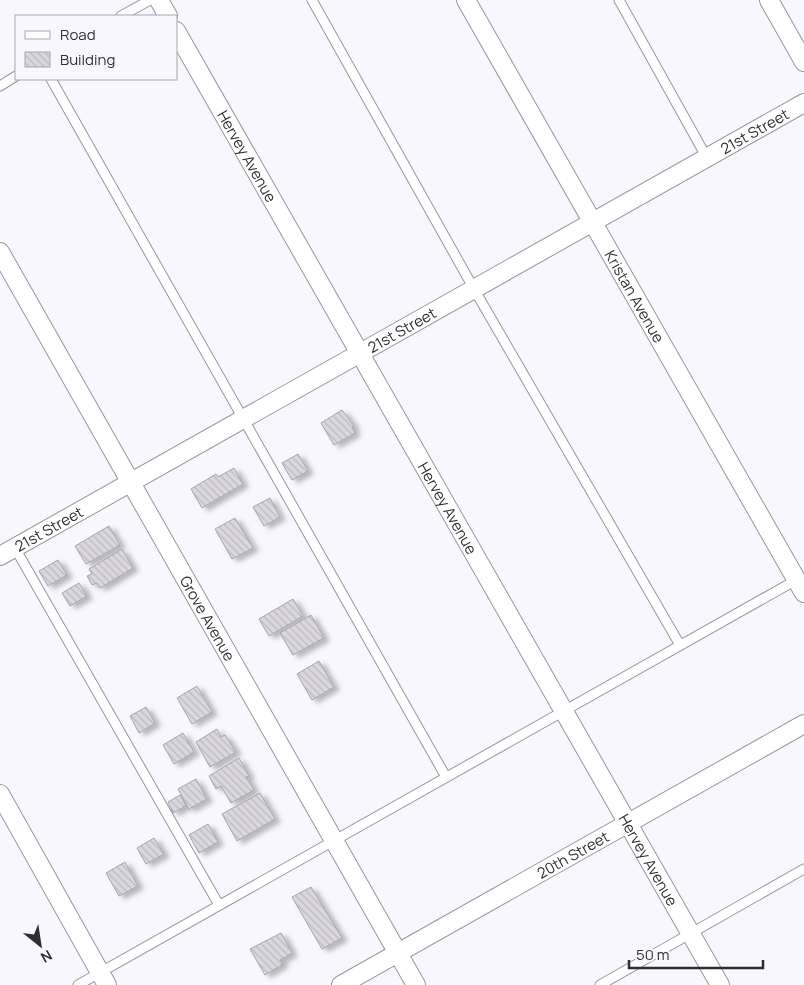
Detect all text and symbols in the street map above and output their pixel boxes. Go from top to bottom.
legend [15,15,178,80]
text: Road [60,24,96,45]
text: Building [60,49,115,70]
street label: 21st Street [716,103,792,159]
street label: Hervey Avenue [213,106,282,206]
street label: Kristan Avenue [600,246,670,347]
street label: 21st Street [364,302,440,357]
street label: Hervey Avenue [413,458,483,558]
street label: 21st Street [11,501,87,556]
street label: Grove Avenue [175,572,240,665]
street label: Hervey Avenue [614,810,683,910]
street label: 20th Street [533,826,613,883]
north arrow [15,920,65,970]
scale bar [629,938,763,970]
text: 50 m [636,944,670,965]
text: N [38,946,56,967]

